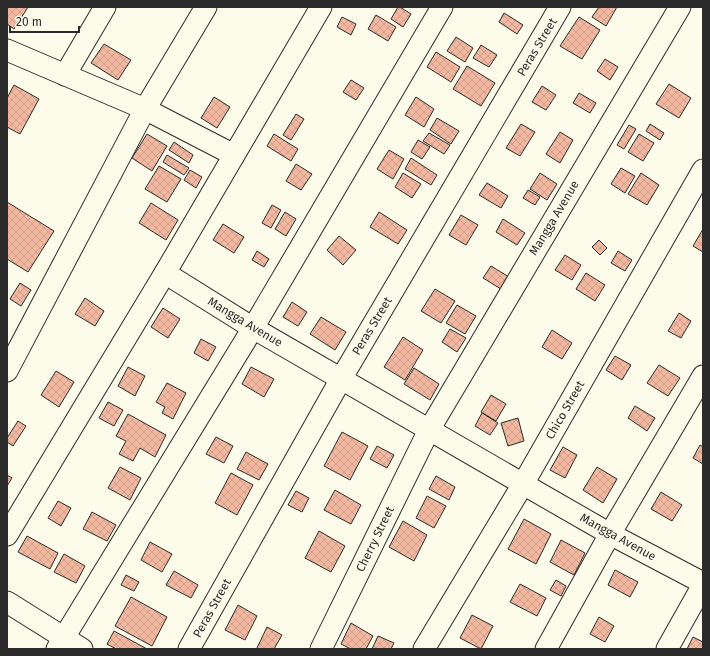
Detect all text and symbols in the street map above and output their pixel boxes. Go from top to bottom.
scale bar [10,8,79,34]
text: 20 m [16,15,42,29]
street label: Peras Street [514,15,560,79]
street label: Mangga Avenue [526,178,582,258]
street label: Mangga Avenue [205,294,285,350]
street label: Peras Street [349,294,395,358]
street label: Chico Street [543,378,588,442]
street label: Cherry Street [353,503,397,574]
street label: Mangga Avenue [578,510,658,564]
street label: Peras Street [190,576,234,640]

